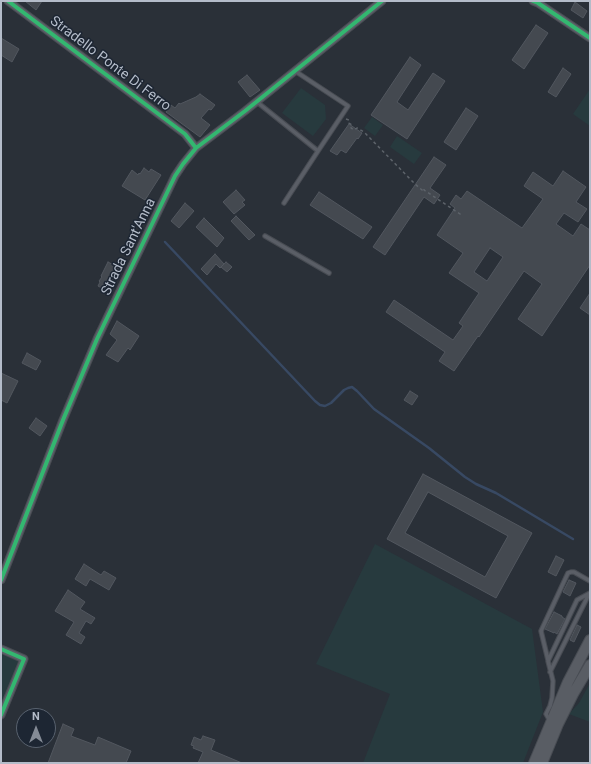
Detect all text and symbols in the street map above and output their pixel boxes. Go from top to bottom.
street label: Stradello Ponte Di Ferro [46,13,174,115]
street label: Strada Sant'Anna [98,196,160,298]
north arrow [16,708,56,748]
text: N [32,710,40,723]

